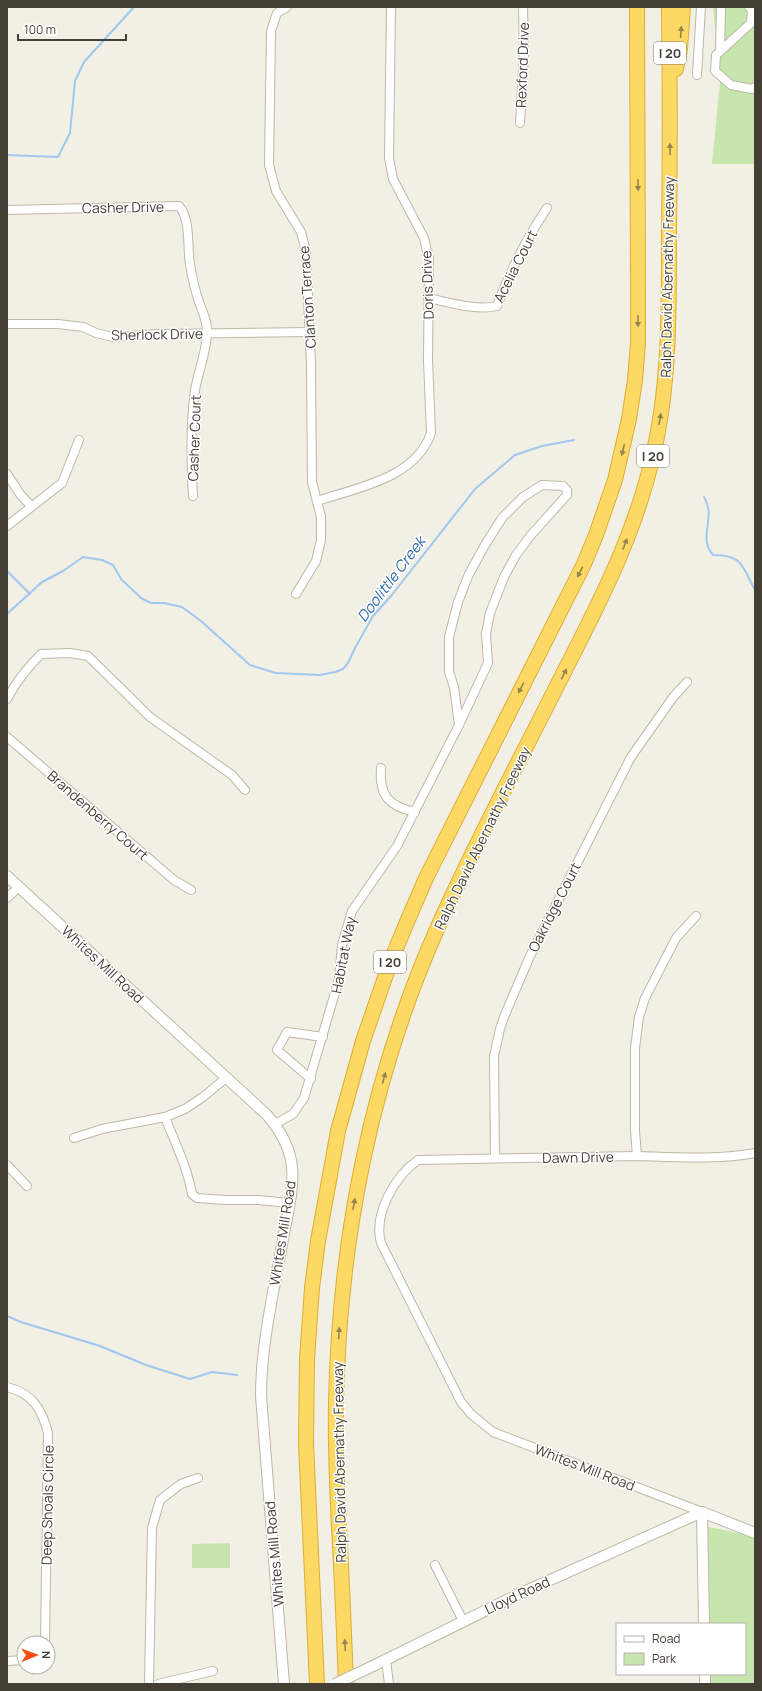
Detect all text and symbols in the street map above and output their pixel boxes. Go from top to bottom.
scale bar [18,16,126,42]
text: 100 m [24,21,56,38]
street label: Rexford Drive [511,22,533,108]
one-way arrow [677,26,684,38]
road number: I 20 [654,42,686,64]
one-way arrow [667,142,673,155]
street label: Ralph David Abernathy Freeway [656,176,678,378]
one-way arrow [635,179,641,192]
street label: Casher Drive [82,197,164,217]
street label: Acelia Court [489,226,542,306]
street label: Clanton Terrace [294,245,320,349]
street label: Doris Drive [416,250,438,320]
one-way arrow [635,315,641,328]
street label: Sherlock Drive [111,324,203,344]
street label: Casher Court [183,394,205,482]
one-way arrow [658,413,664,425]
one-way arrow [619,444,625,456]
road number: I 20 [637,445,669,467]
water label: Doolittle Creek [352,530,432,626]
one-way arrow [623,537,629,549]
one-way arrow [577,567,583,578]
one-way arrow [561,668,567,679]
one-way arrow [518,683,525,694]
street label: Ralph David Abernathy Freeway [429,743,535,933]
street label: Brandenberry Court [44,766,153,864]
street label: Oakridge Court [523,859,585,955]
street label: Habitat Way [326,914,360,995]
street label: Whites Mill Road [58,921,148,1007]
road number: I 20 [374,951,406,973]
one-way arrow [381,1072,387,1084]
street label: Dawn Drive [542,1147,614,1167]
street label: Whites Mill Road [264,1179,300,1287]
one-way arrow [351,1198,357,1210]
one-way arrow [335,1327,342,1339]
street label: Ralph David Abernathy Freeway [328,1361,350,1563]
street label: Whites Mill Road [532,1439,638,1495]
street label: Deep Shoals Circle [36,1445,58,1565]
street label: Whites Mill Road [260,1500,288,1608]
street label: Lloyd Road [481,1572,553,1618]
legend [616,1623,746,1675]
text: Road [652,1630,680,1647]
north arrow [16,1635,56,1675]
one-way arrow [341,1639,348,1651]
text: Park [652,1650,677,1667]
text: N [39,1651,54,1659]

